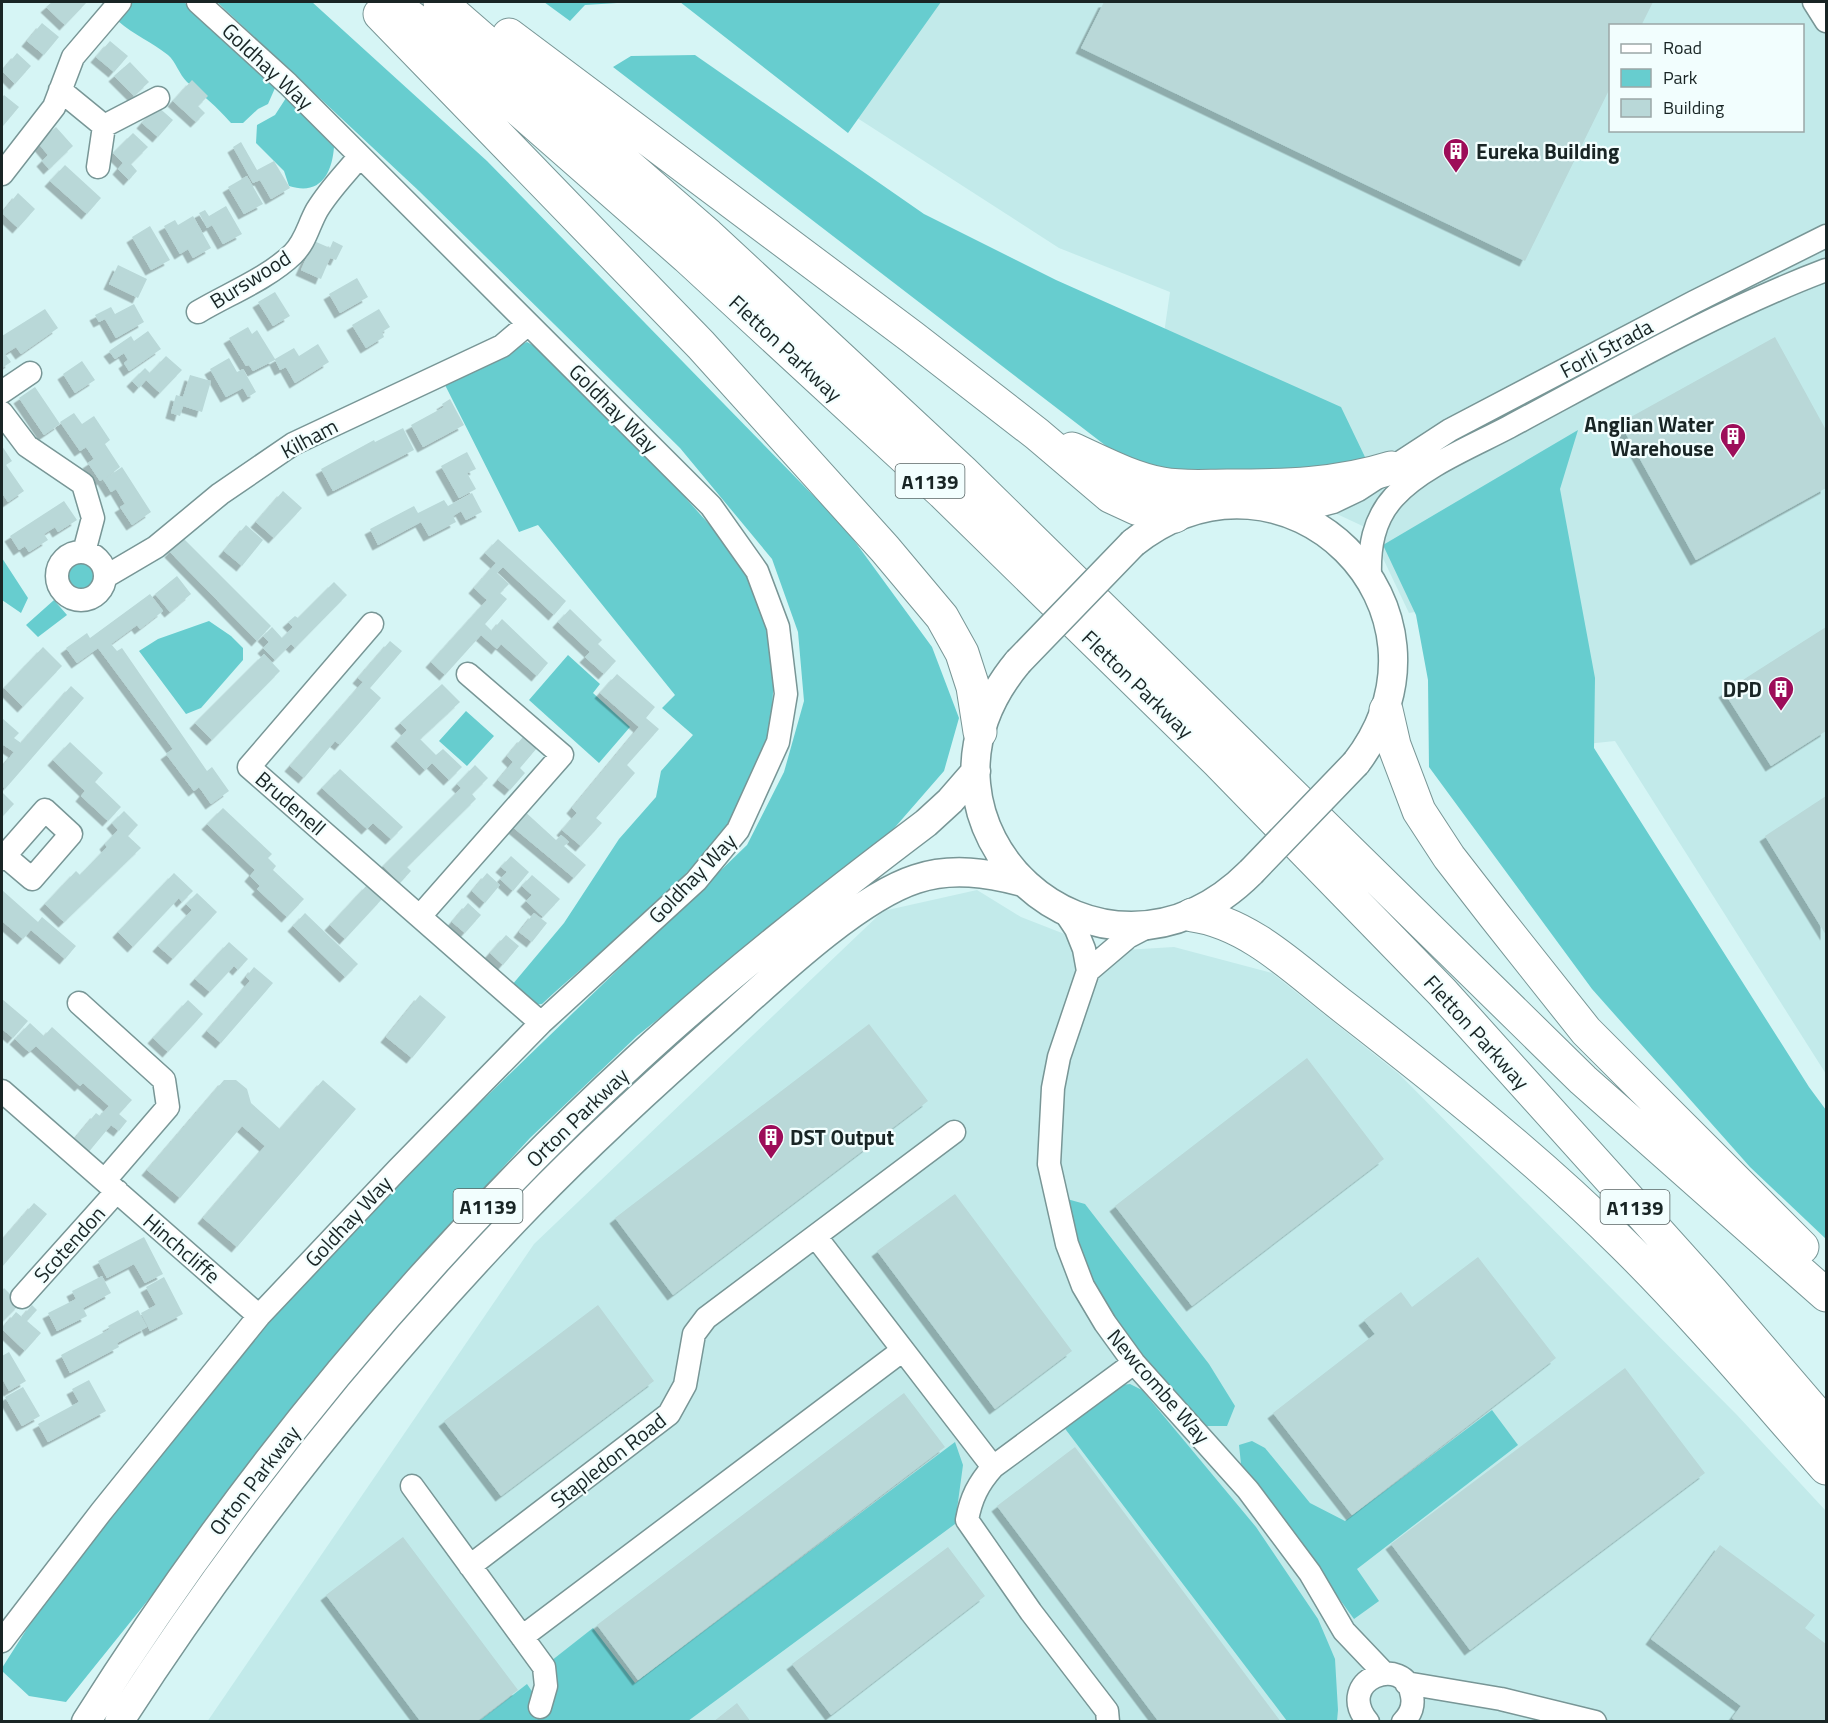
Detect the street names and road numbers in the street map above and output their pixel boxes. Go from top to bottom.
street label: Goldhay Way [215,15,321,117]
street label: Burswood [203,242,297,316]
street label: Fletton Parkway [722,287,850,409]
street label: Forli Strada [1554,310,1659,386]
street label: Goldhay Way [562,356,666,460]
street label: Kilham [275,410,343,466]
road number: A1139 [896,464,964,498]
street label: Fletton Parkway [1075,622,1201,746]
street label: Brudenell [249,763,333,843]
street label: Goldhay Way [640,825,744,931]
street label: Fletton Parkway [1417,967,1537,1097]
street label: Orton Parkway [518,1060,636,1174]
street label: Goldhay Way [297,1168,399,1274]
road number: A1139 [454,1189,522,1223]
road number: A1139 [1600,1190,1670,1224]
street label: Scotendon [26,1198,112,1290]
street label: Hinchcliffe [136,1205,228,1291]
street label: Newcombe Way [1100,1321,1218,1451]
street label: Stapledon Road [543,1405,673,1515]
street label: Orton Parkway [201,1418,307,1542]

